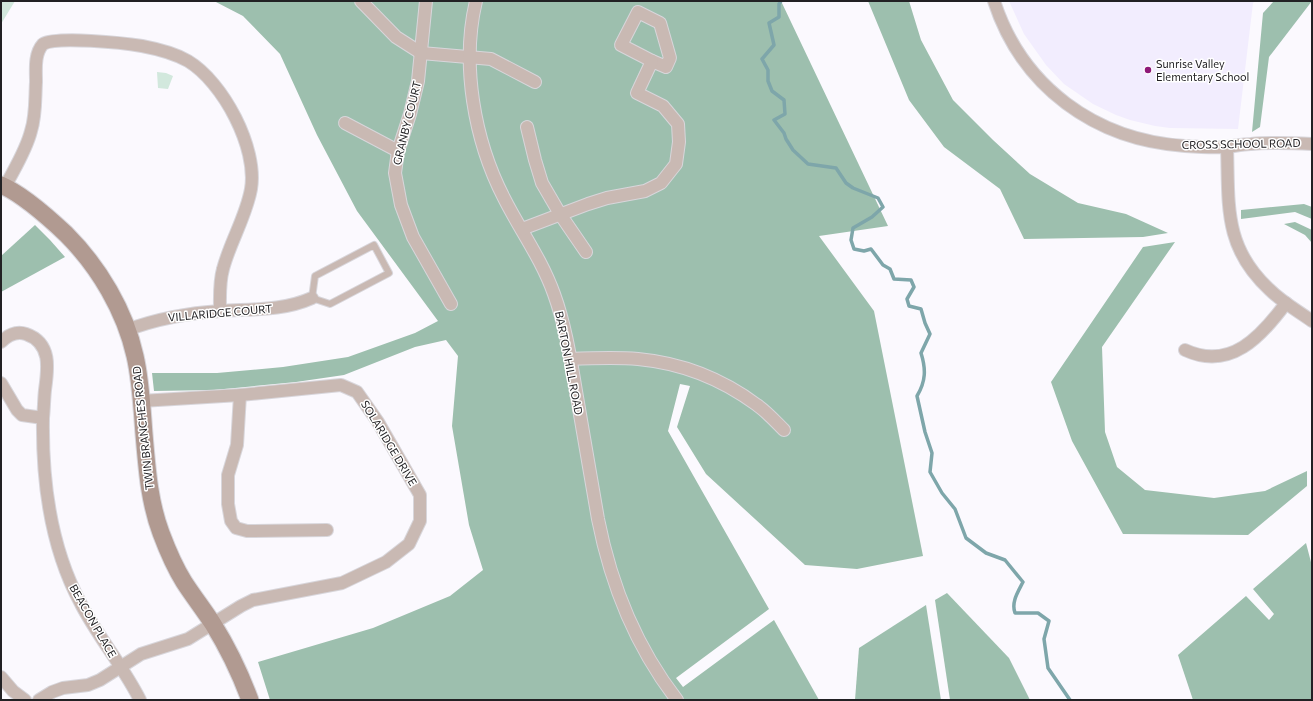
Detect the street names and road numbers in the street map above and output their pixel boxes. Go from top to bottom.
street label: GRANBY COURT [390,79,423,166]
street label: CROSS SCHOOL ROAD [1181,136,1301,151]
street label: VILLARIDGE COURT [167,301,273,324]
street label: BARTON HILL ROAD [553,310,586,416]
street label: TWIN BRANCHES ROAD [130,365,155,491]
street label: SOLARIDGE DRIVE [359,398,420,488]
street label: BEACON PLACE [67,582,120,660]

